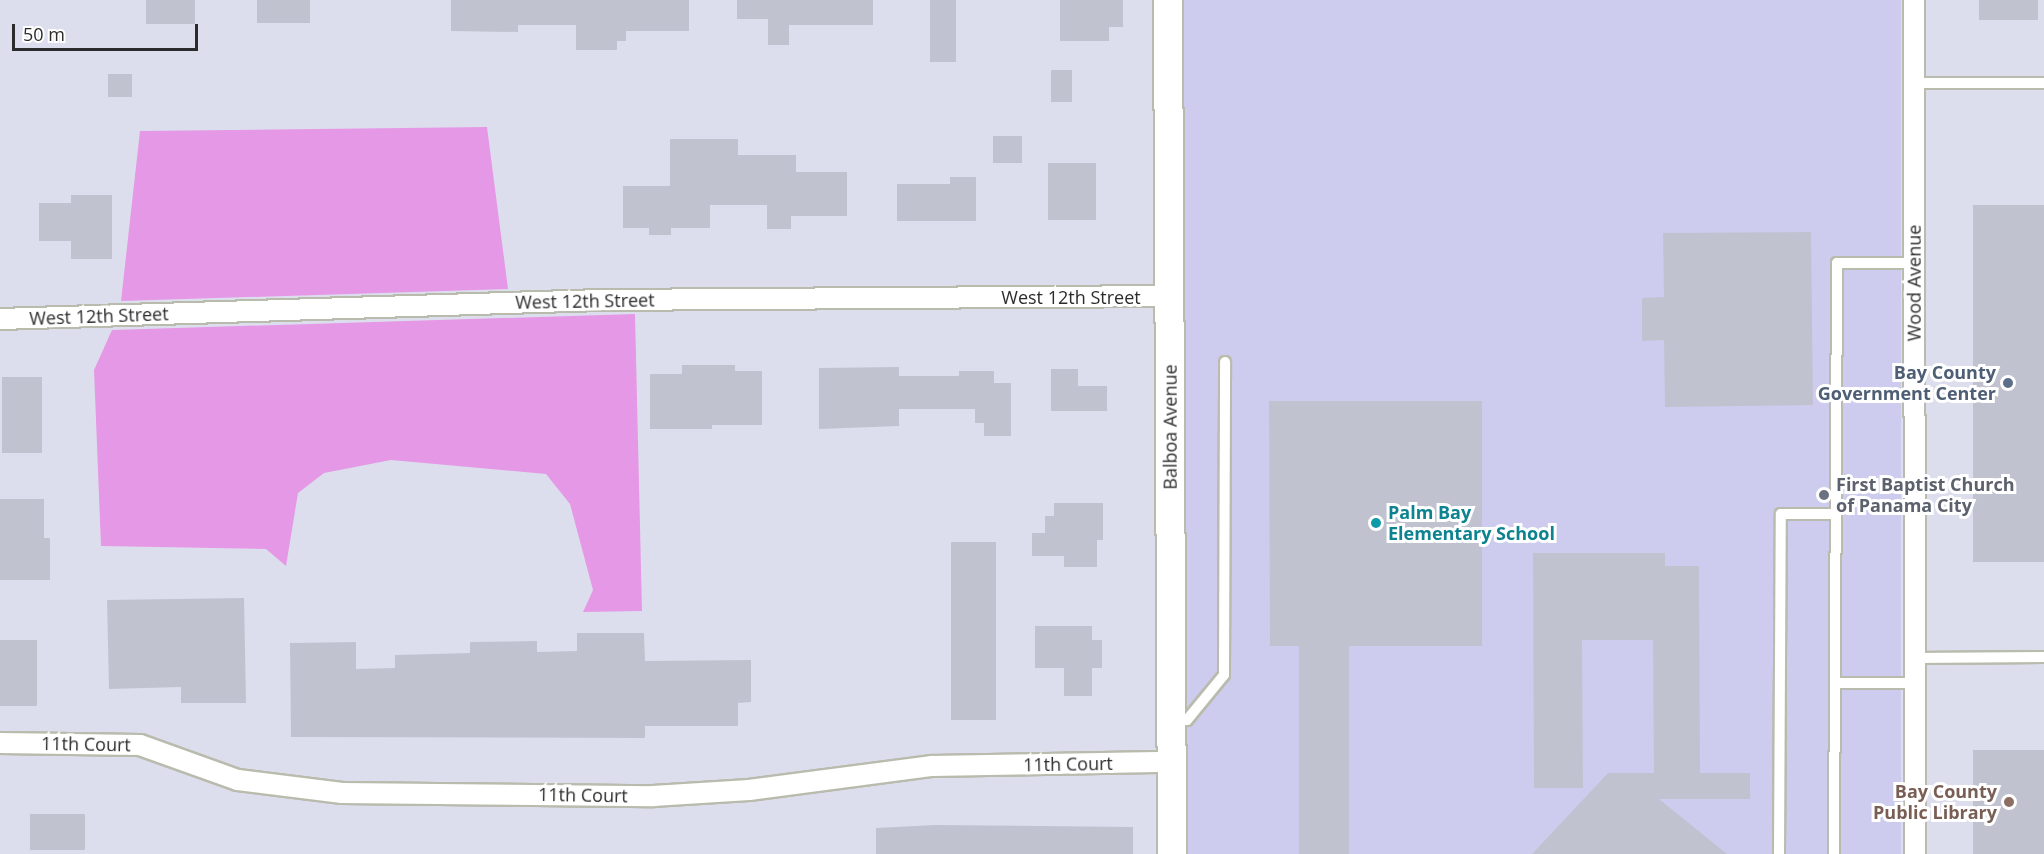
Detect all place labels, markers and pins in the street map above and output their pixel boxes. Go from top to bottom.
place label: Bay County Government Center [1818,362,1996,404]
marker: Bay County Government Center [2001,376,2015,390]
place label: First Baptist Church of Panama City [1836,474,2014,516]
marker: First Baptist Church of Panama City [1817,488,1831,502]
place label: Palm Bay Elementary School [1388,502,1555,544]
marker: Palm Bay Elementary School [1369,516,1383,530]
place label: Bay County Public Library [1873,781,1997,824]
marker: Bay County Public Library [2002,795,2016,809]

